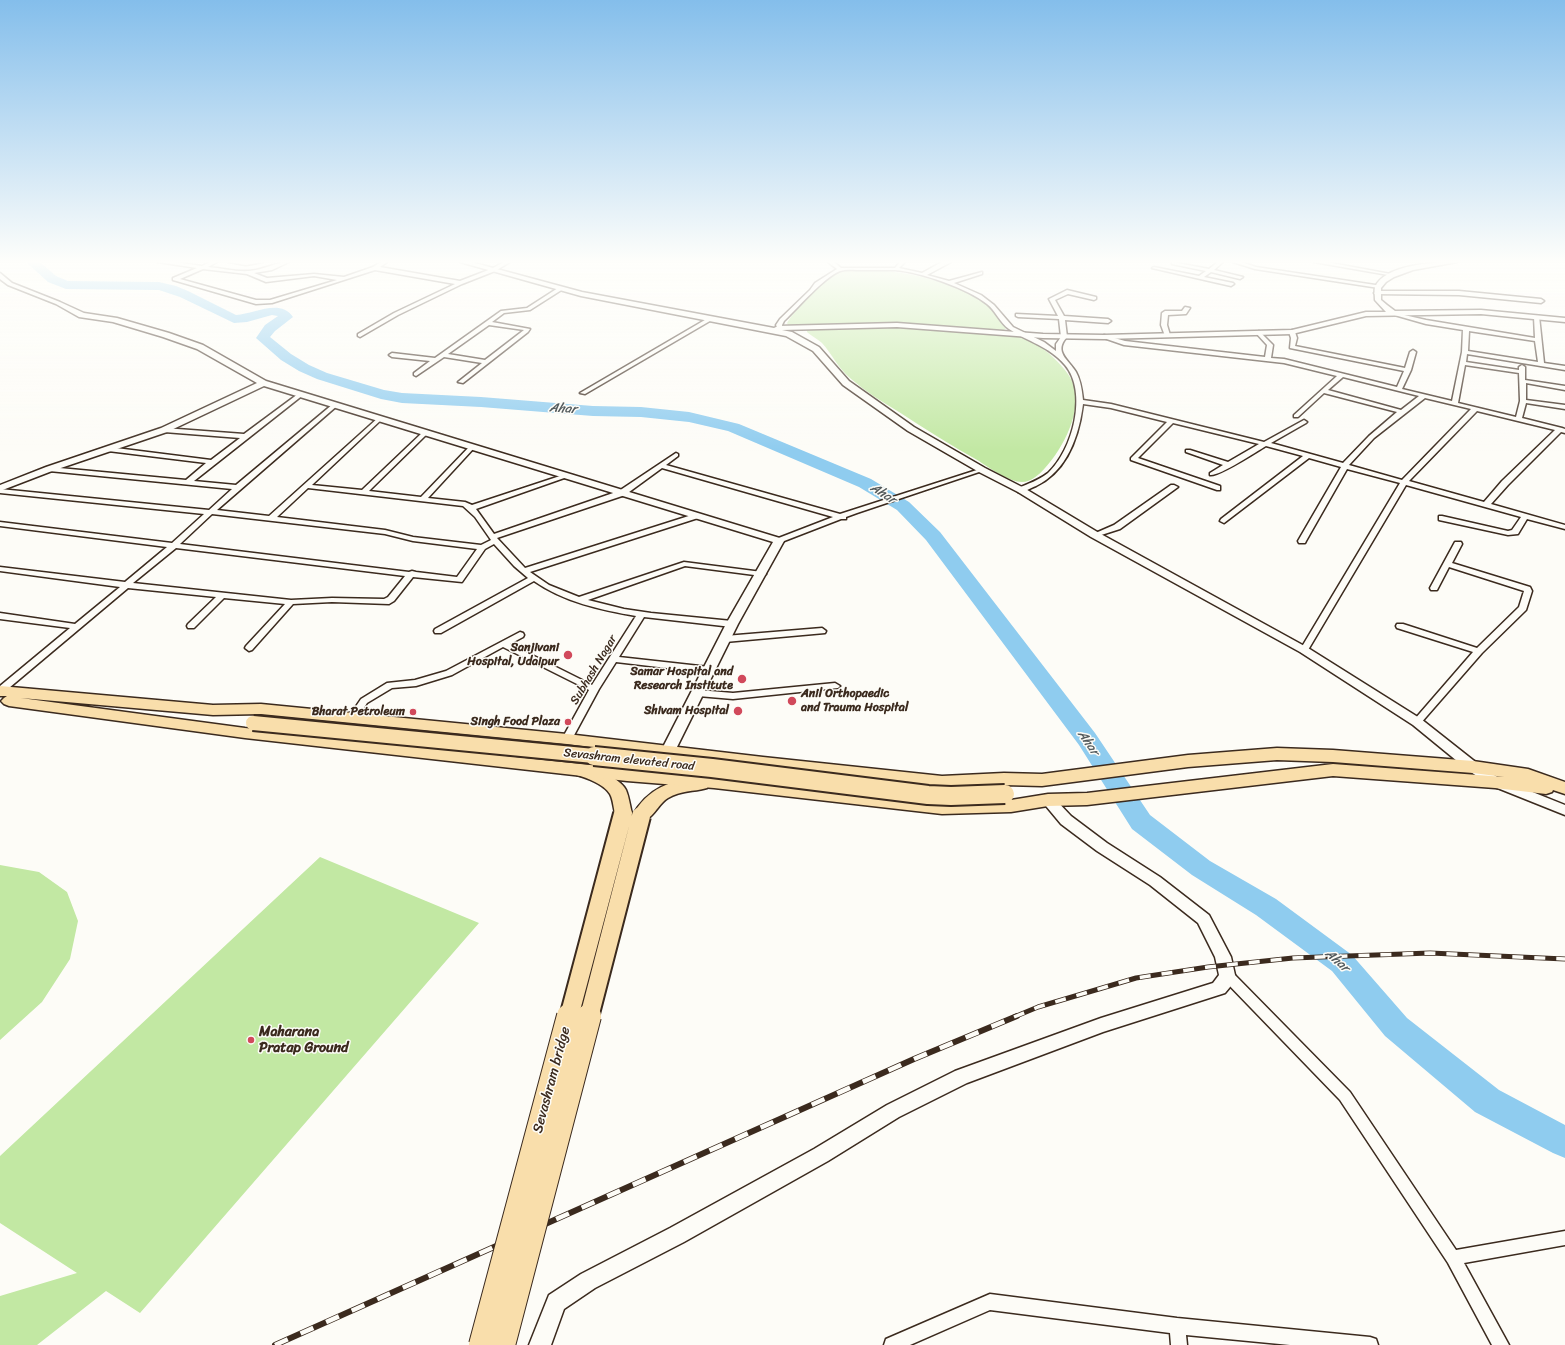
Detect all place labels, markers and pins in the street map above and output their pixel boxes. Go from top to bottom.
place label: Sanjivani Hospital, Udaipur [467,641,559,669]
marker: Sanjivani Hospital, Udaipur [562,649,574,661]
place label: Samar Hospital and Research Institute [630,665,733,693]
marker: Samar Hospital and Research Institute [736,673,748,685]
place label: Anil Orthopaedic and Trauma Hospital [801,687,908,715]
marker: Anil Orthopaedic and Trauma Hospital [786,695,798,707]
place label: Shivam Hospital [644,704,729,718]
place label: Bharat Petroleum [312,705,405,719]
marker: Shivam Hospital [732,705,744,717]
marker: Bharat Petroleum [408,707,418,717]
place label: Singh Food Plaza [471,715,560,729]
marker: Singh Food Plaza [563,717,573,727]
place label: Maharana Pratap Ground [259,1024,348,1056]
marker: Maharana Pratap Ground [246,1035,256,1045]

